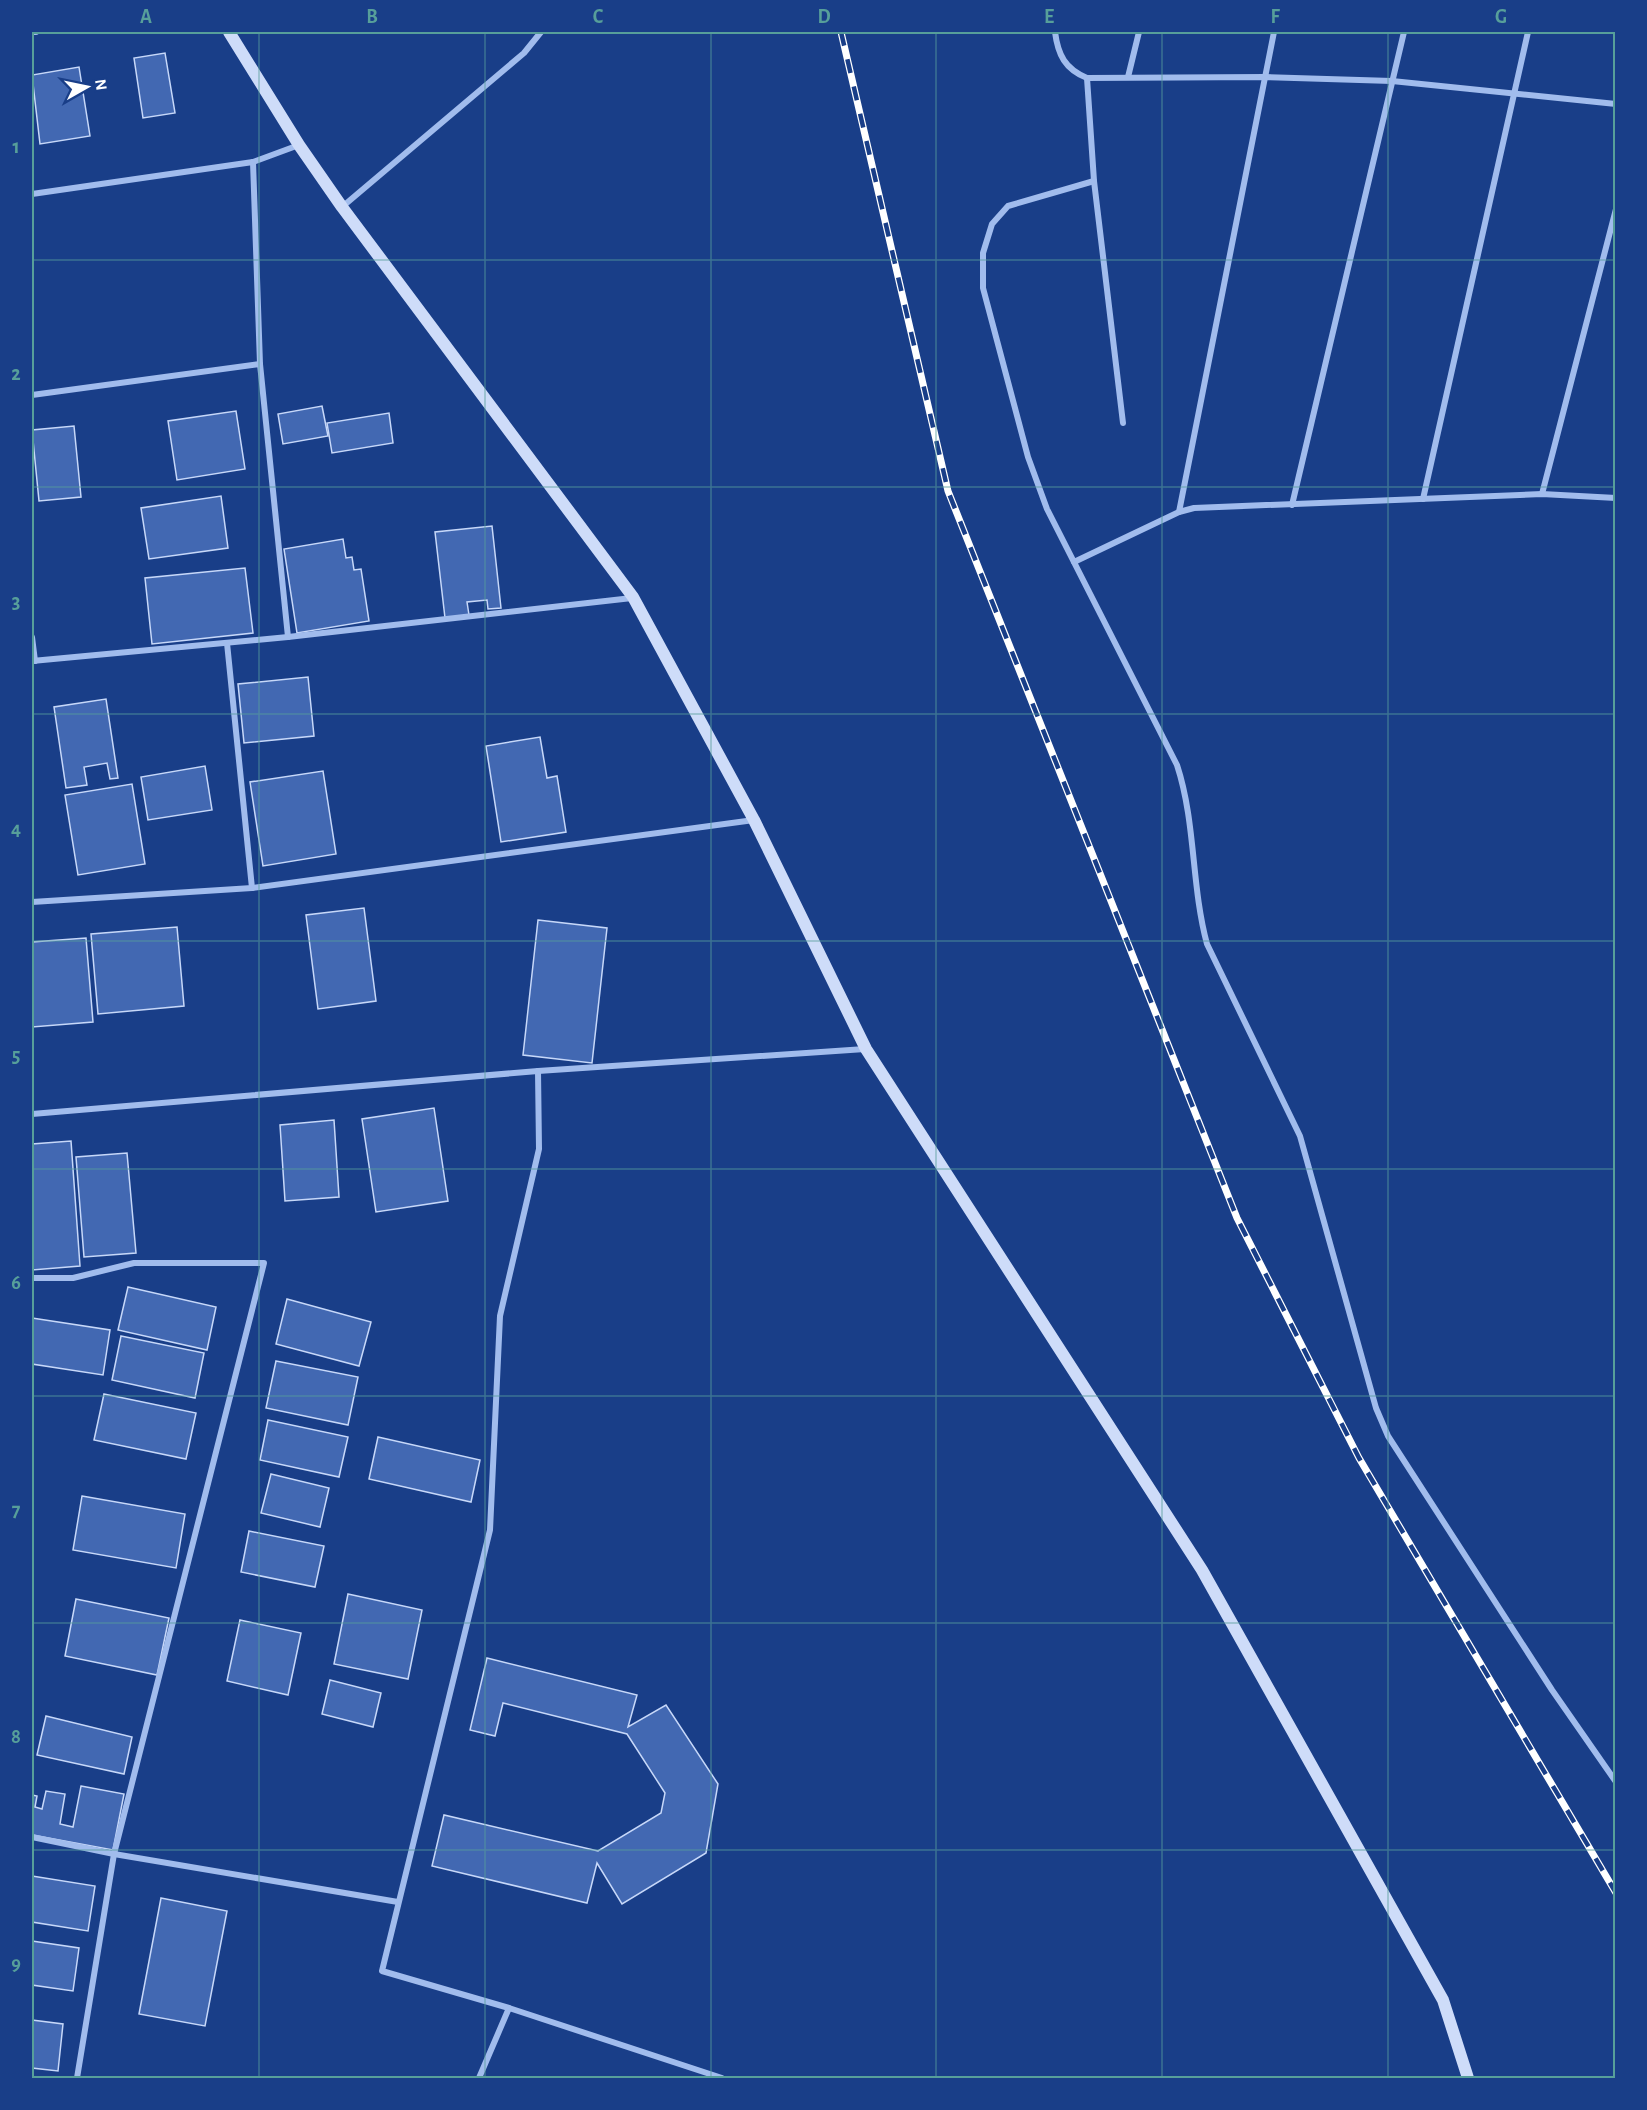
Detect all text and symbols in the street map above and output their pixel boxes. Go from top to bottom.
text: A [140,7,152,27]
text: B [366,7,378,27]
text: C [593,7,604,27]
text: D [817,7,831,27]
text: E [1044,7,1054,27]
text: F [1270,7,1280,27]
text: G [1495,7,1507,27]
north arrow [57,57,117,117]
text: N [92,78,110,92]
text: 1 [12,137,20,157]
text: 2 [11,364,21,384]
text: 3 [12,592,20,612]
text: 4 [11,819,21,839]
text: 5 [12,1046,20,1066]
text: 6 [11,1273,21,1293]
text: 7 [12,1500,21,1520]
text: 8 [11,1727,21,1747]
text: 9 [11,1954,21,1974]

